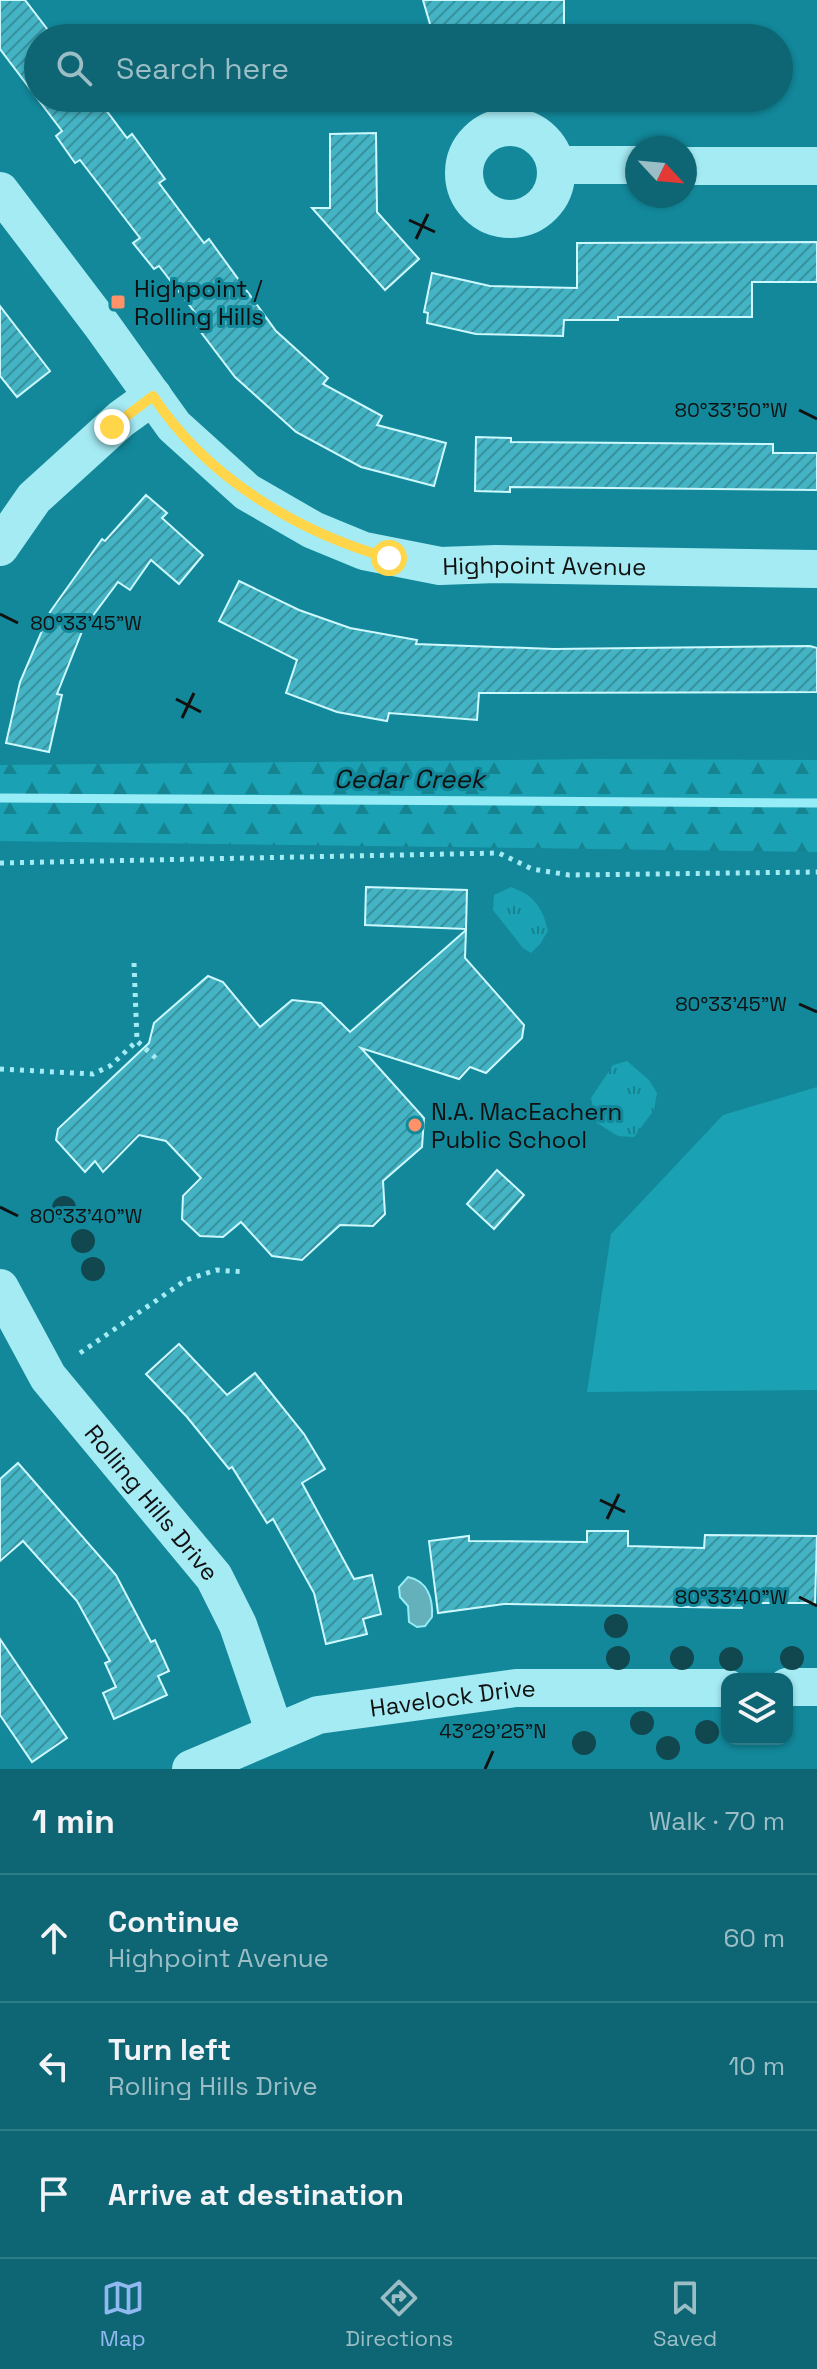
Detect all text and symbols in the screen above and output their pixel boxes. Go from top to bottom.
search box [24,24,793,112]
icon: search [52,46,96,90]
text: Search here [116,49,289,88]
north arrow [625,136,697,208]
place label: Highpoint / Rolling Hills [134,273,264,332]
marker: Highpoint / Rolling Hills [109,293,127,311]
text: 80°33'50"W [675,397,787,423]
route end [94,409,130,445]
route start [371,540,407,576]
street label: Highpoint Avenue [442,548,647,582]
text: 80°33'45"W [30,610,142,636]
water label: Cedar Creek [333,762,488,796]
text: 80°33'45"W [675,991,787,1017]
place label: N.A. MacEachern Public School [431,1096,622,1155]
marker: N.A. MacEachern Public School [406,1116,424,1134]
text: 80°33'40"W [30,1203,142,1229]
street label: Rolling Hills Drive [78,1418,226,1587]
text: 80°33'40"W [675,1584,787,1610]
street label: Havelock Drive [368,1672,536,1723]
map controls [721,1673,793,1745]
button: layers [721,1673,793,1745]
text: 43°29'25"N [439,1718,547,1744]
text: 1 min [32,1800,115,1843]
text: Walk · 70 m [649,1804,785,1838]
text: Continue [108,1902,239,1941]
icon: ahead [32,1916,76,1960]
text: 60 m [723,1921,785,1955]
text: Highpoint Avenue [108,1941,329,1975]
text: Turn left [108,2030,231,2069]
icon: left [32,2044,76,2088]
text: 10 m [728,2049,785,2083]
text: Rolling Hills Drive [108,2069,318,2103]
icon: arrive [32,2172,76,2216]
text: Arrive at destination [108,2175,404,2214]
tab: Map [100,2276,146,2352]
tab: Directions [345,2276,453,2352]
tab: Saved [653,2276,717,2352]

